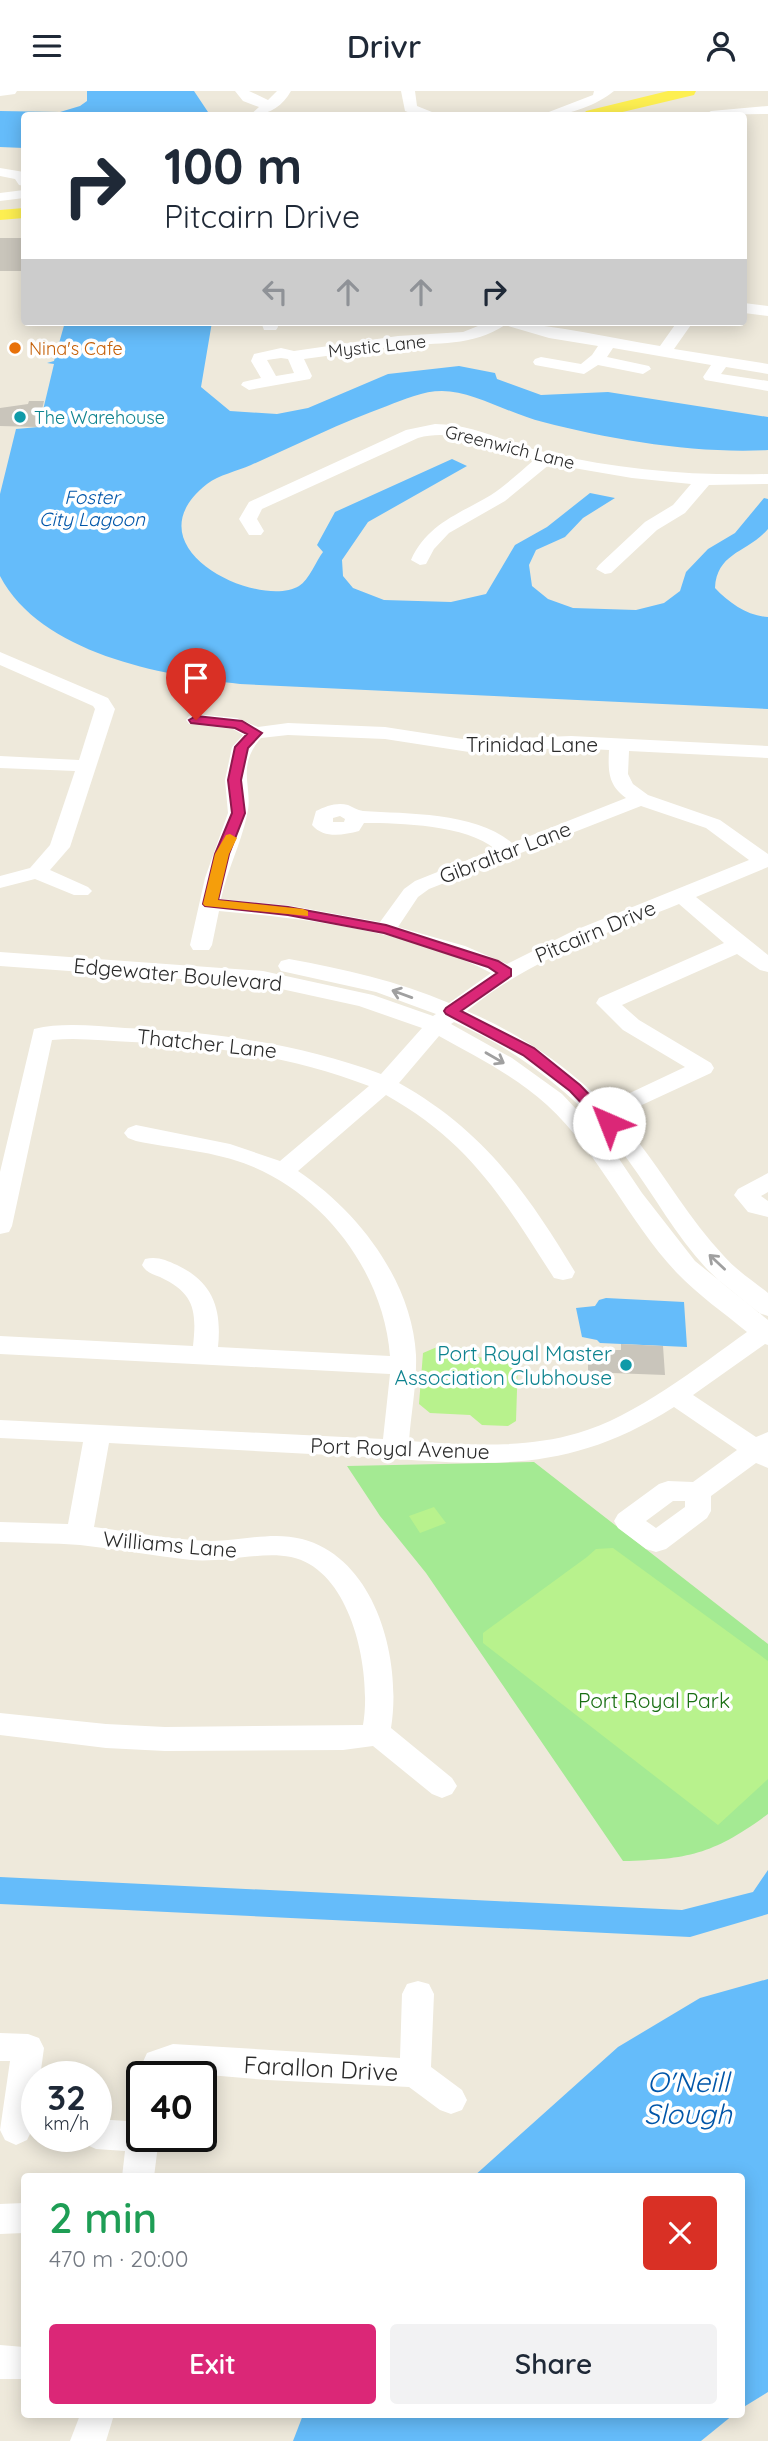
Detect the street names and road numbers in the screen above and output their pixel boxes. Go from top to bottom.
street label: Mystic Lane [327,329,427,363]
street label: Greenwich Lane [443,420,577,474]
street label: Trinidad Lane [466,731,598,757]
street label: Gibraltar Lane [436,815,574,889]
street label: Pitcairn Drive [531,894,659,968]
street label: Edgewater Boulevard [73,952,283,996]
street label: Thatcher Lane [136,1023,278,1063]
street label: Port Royal Avenue [310,1432,490,1464]
street label: Williams Lane [102,1525,238,1563]
street label: Farallon Drive [243,2049,399,2087]

